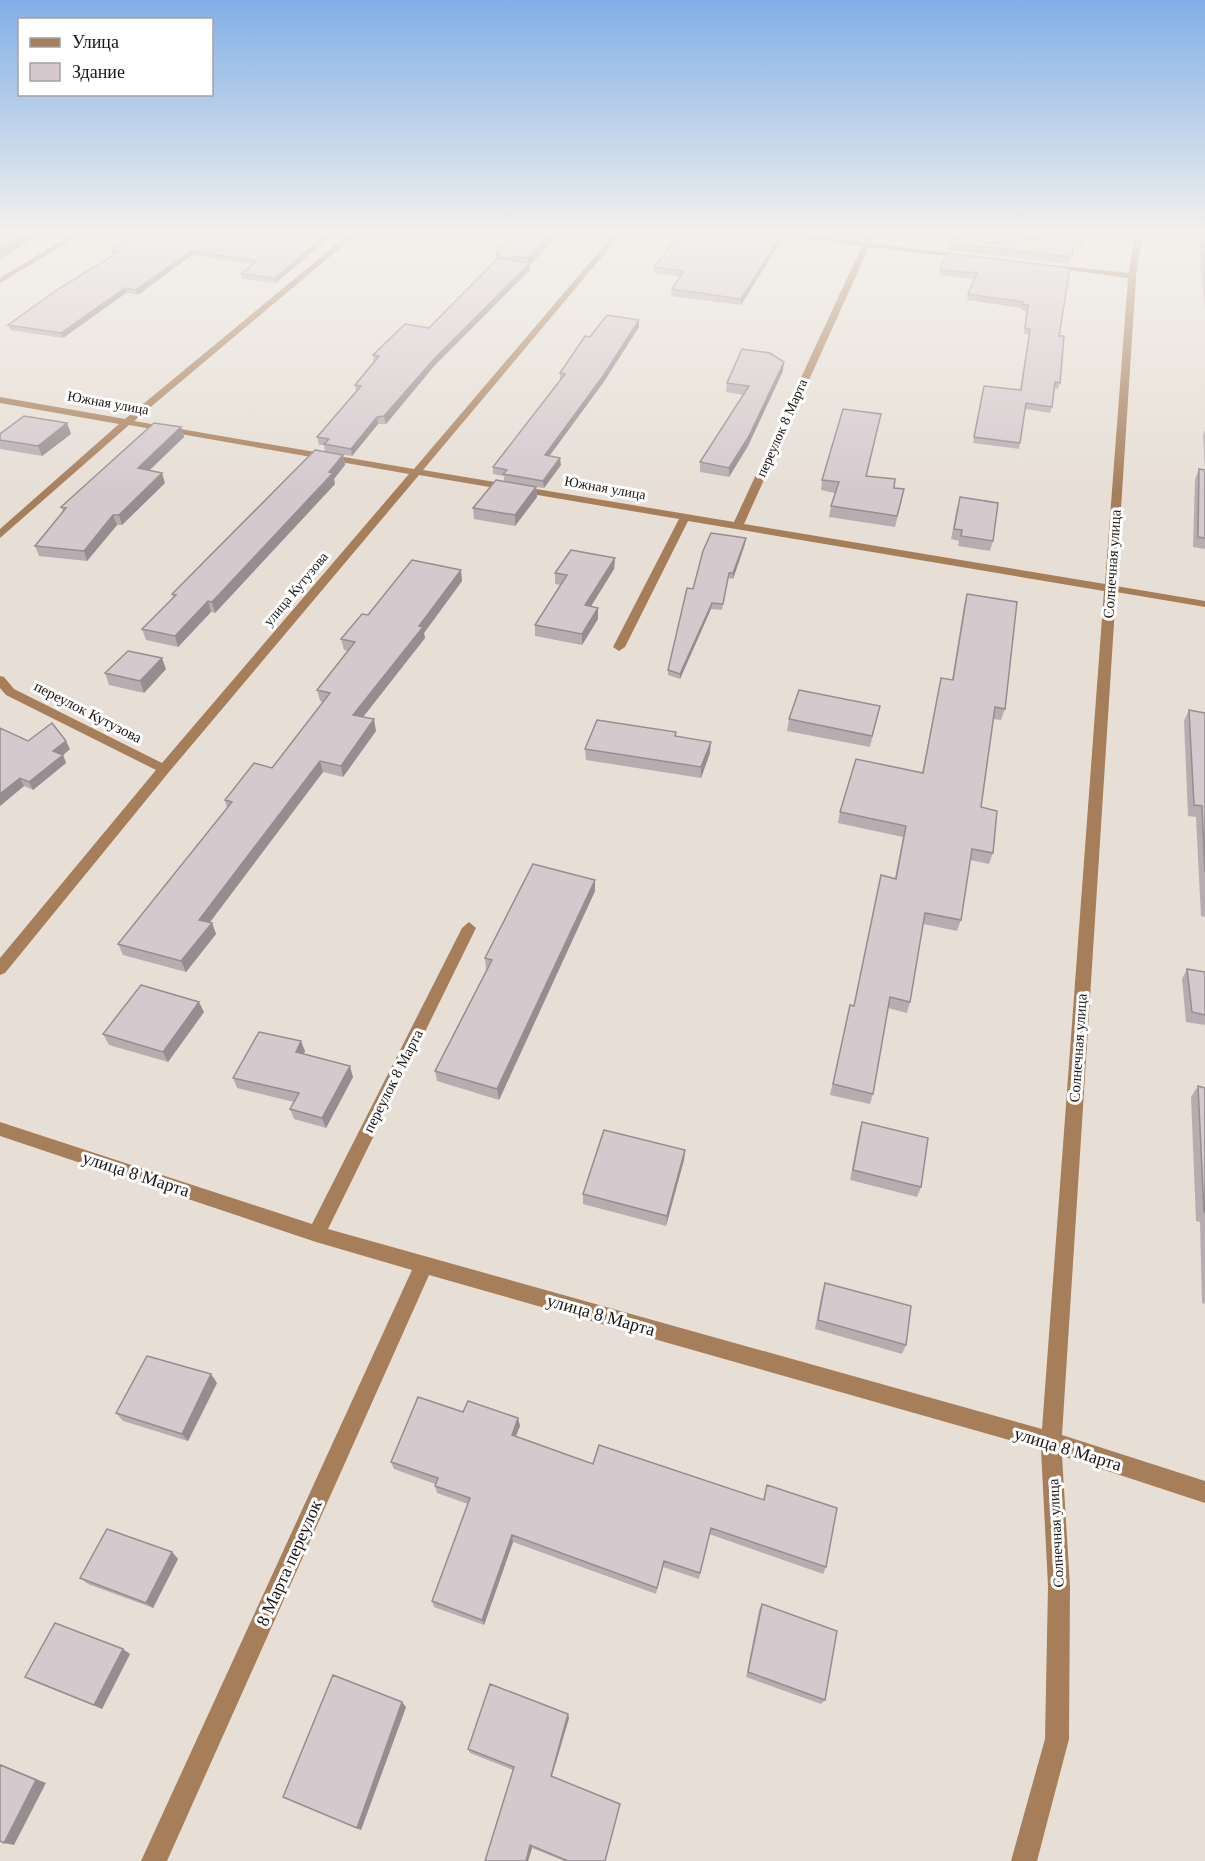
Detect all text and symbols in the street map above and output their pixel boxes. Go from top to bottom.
legend [18,18,213,96]
text: Улица [72,32,119,52]
text: Здание [72,62,125,82]
street label: переулок 8 Марта [754,376,811,479]
street label: Южная улица [66,388,151,418]
street label: Южная улица [563,473,648,503]
street label: Солнечная улица [1100,509,1124,619]
street label: улица Кутузова [261,549,332,629]
street label: переулок Кутузова [32,678,145,746]
street label: Солнечная улица [1066,993,1090,1103]
street label: переулок 8 Марта [360,1027,426,1135]
street label: улица 8 Марта [80,1147,192,1201]
street label: улица 8 Марта [545,1290,657,1340]
street label: улица 8 Марта [1012,1423,1124,1475]
street label: Солнечная улица [1045,1478,1067,1588]
street label: 8 Марта переулок [252,1497,326,1629]

